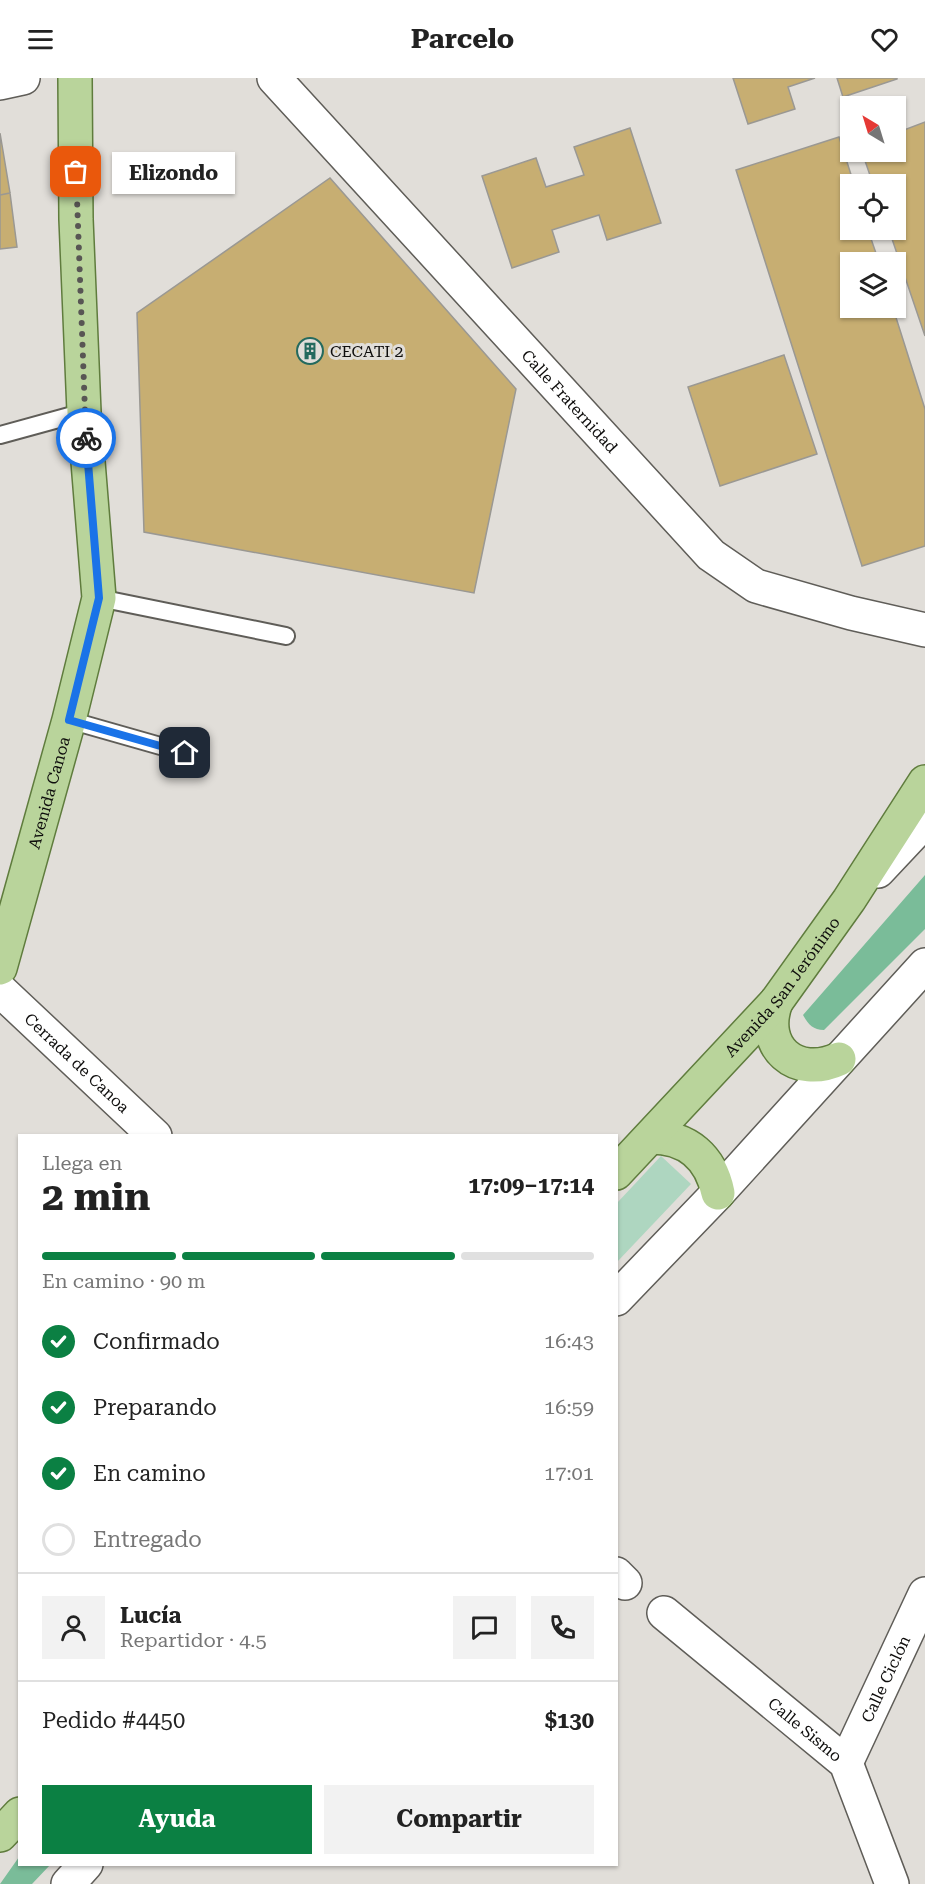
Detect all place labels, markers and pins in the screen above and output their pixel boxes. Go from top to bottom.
pin [50,146,101,197]
callout: Elizondo [112,151,235,193]
building icon: CECATI 2 [295,336,325,366]
place label: CECATI 2 [330,342,403,361]
pin [159,727,210,778]

